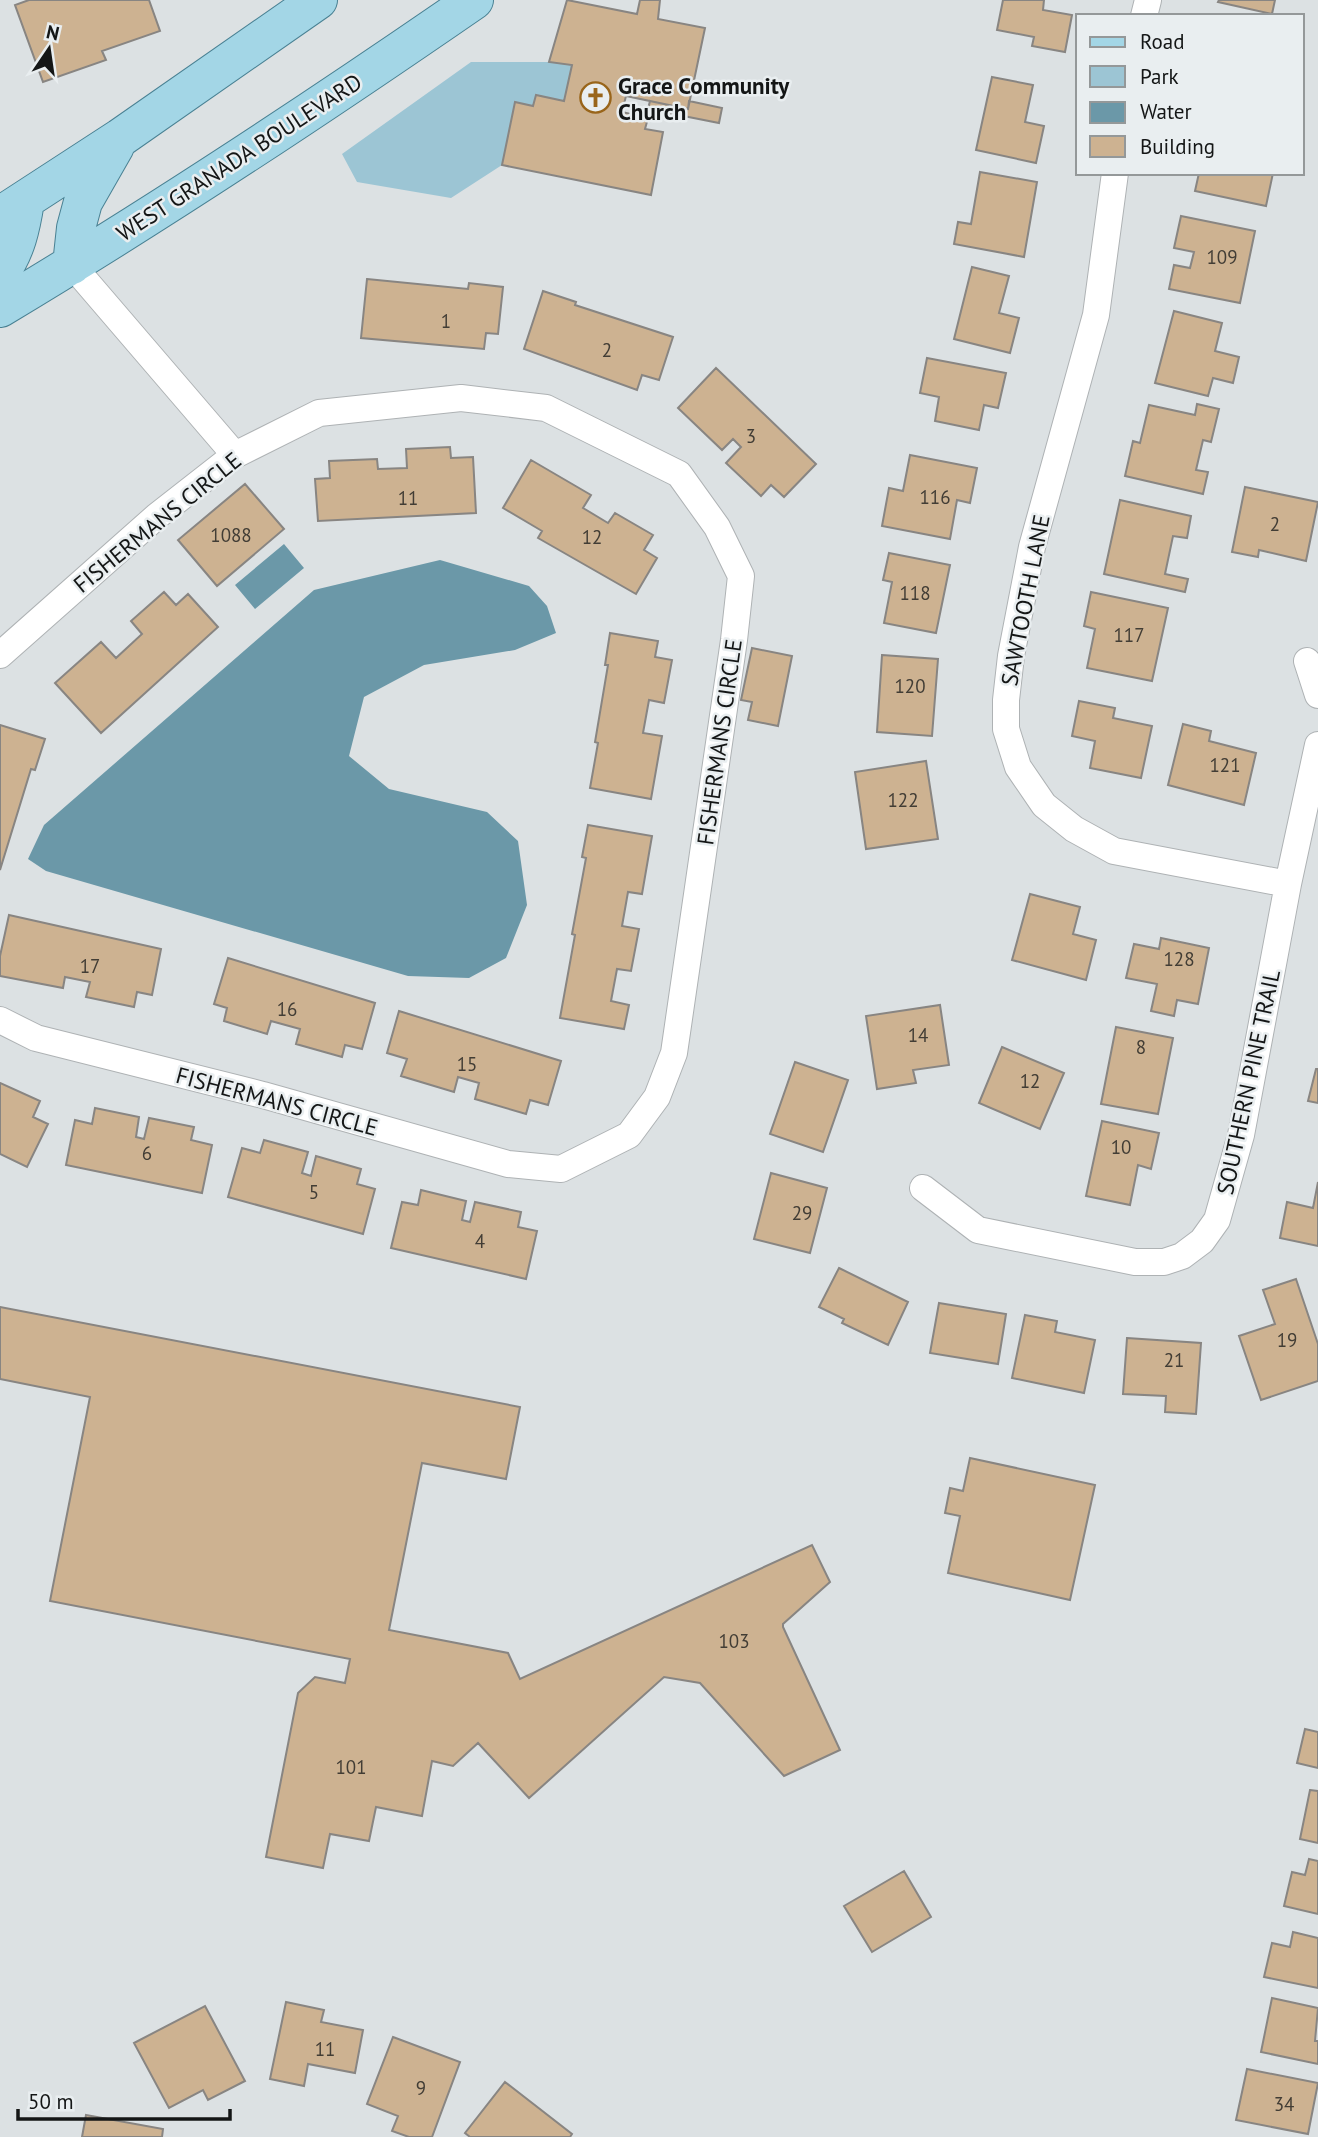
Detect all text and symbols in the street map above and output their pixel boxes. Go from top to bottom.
north arrow [14,14,84,84]
legend [1076,14,1304,175]
text: N [44,19,62,46]
text: Road [1140,28,1184,55]
text: Park [1140,63,1179,90]
street label: WEST GRANADA BOULEVARD [111,67,367,247]
place label: Grace Community Church [618,71,790,126]
church icon: Grace Community Church [578,81,612,115]
text: Water [1140,98,1192,125]
text: Building [1140,133,1215,160]
house number: 109 [1206,245,1238,269]
house number: 1 [441,309,451,333]
house number: 2 [602,338,612,362]
house number: 3 [746,424,756,448]
street label: FISHERMANS CIRCLE [67,445,247,599]
house number: 116 [919,485,951,509]
house number: 11 [398,486,418,510]
street label: SAWTOOTH LANE [994,512,1056,688]
house number: 2 [1270,512,1280,536]
house number: 1088 [210,523,252,547]
house number: 12 [582,525,602,549]
house number: 118 [899,581,931,605]
house number: 117 [1113,623,1145,647]
street label: FISHERMANS CIRCLE [690,637,748,847]
house number: 120 [894,674,926,698]
house number: 121 [1209,753,1241,777]
house number: 122 [887,788,919,812]
house number: 128 [1163,947,1195,971]
house number: 17 [80,954,100,978]
street label: SOUTHERN PINE TRAIL [1210,967,1286,1197]
house number: 16 [277,997,297,1021]
house number: 14 [908,1023,928,1047]
house number: 8 [1136,1035,1146,1059]
house number: 15 [457,1052,477,1076]
street label: FISHERMANS CIRCLE [173,1060,381,1142]
house number: 12 [1020,1069,1040,1093]
house number: 10 [1111,1135,1131,1159]
house number: 6 [142,1141,152,1165]
house number: 5 [309,1180,319,1204]
house number: 29 [792,1201,812,1225]
house number: 4 [475,1229,485,1253]
house number: 19 [1277,1328,1297,1352]
house number: 21 [1164,1348,1184,1372]
house number: 103 [718,1629,750,1653]
house number: 101 [335,1755,367,1779]
house number: 11 [315,2037,335,2061]
house number: 9 [416,2076,426,2100]
scale bar [18,2078,229,2122]
text: 50 m [28,2088,74,2115]
house number: 34 [1274,2092,1294,2116]

